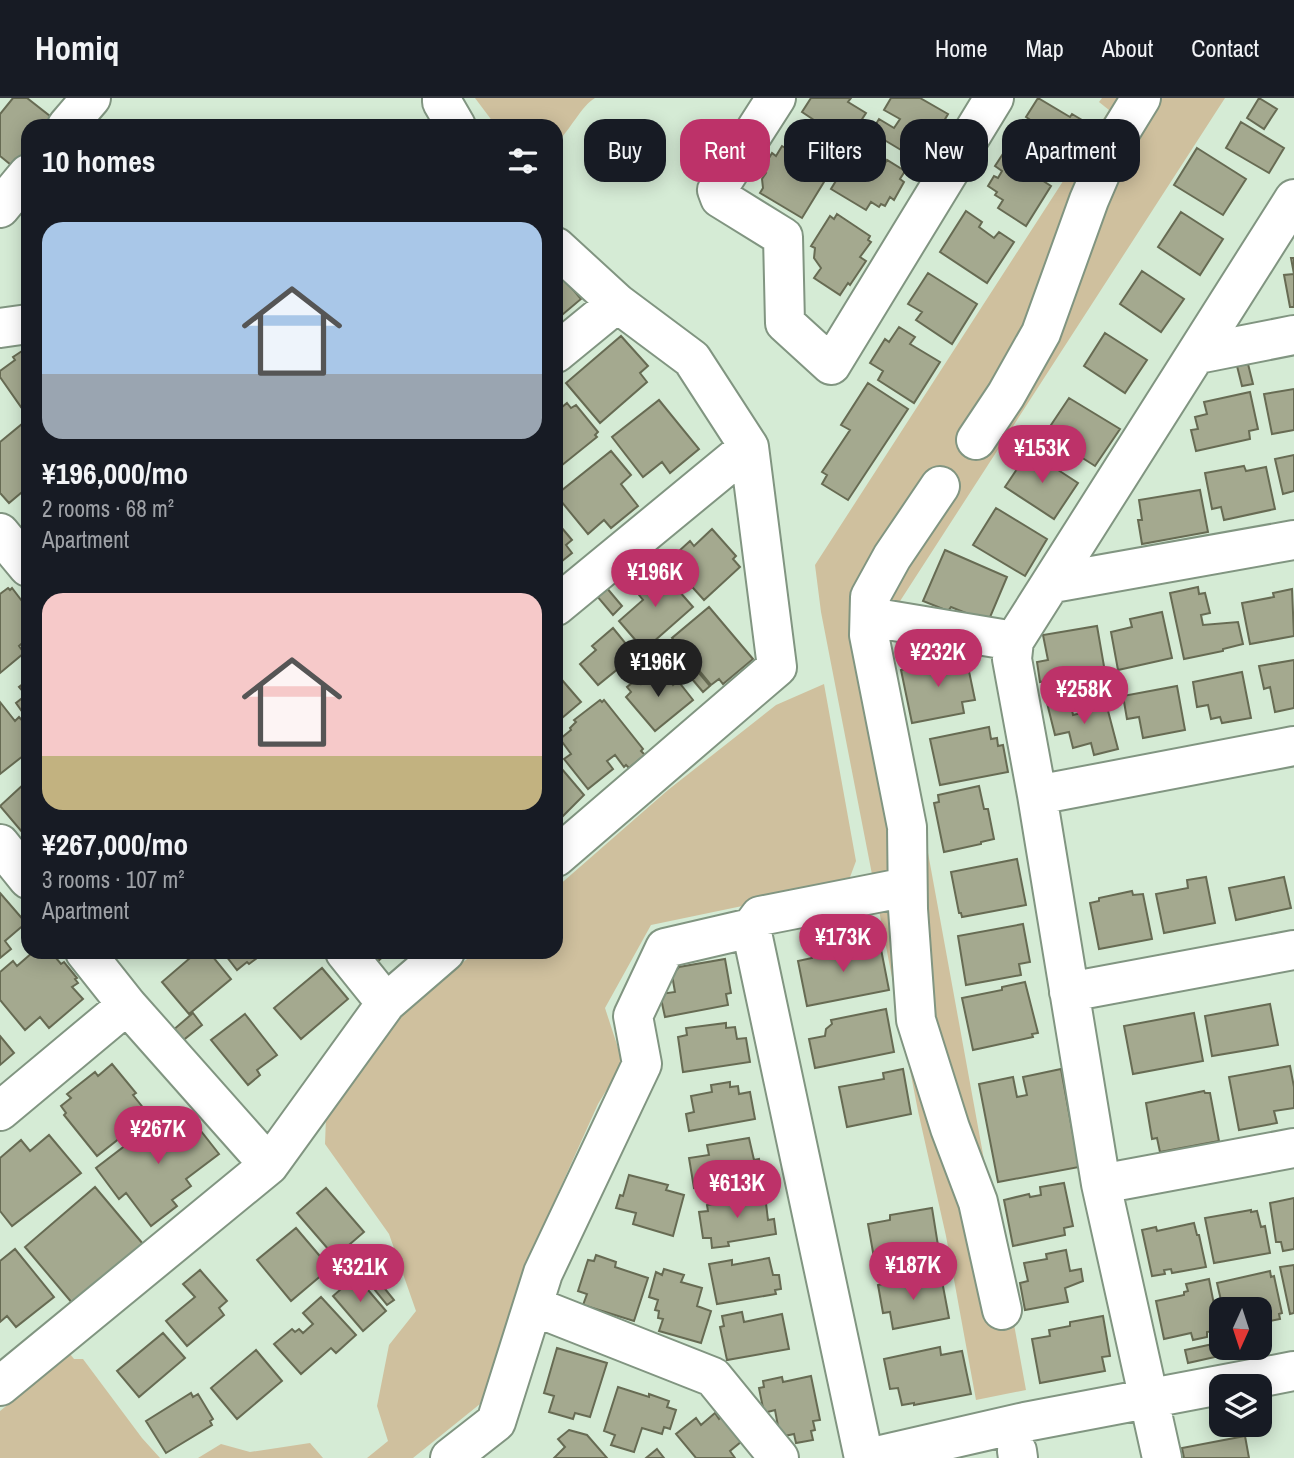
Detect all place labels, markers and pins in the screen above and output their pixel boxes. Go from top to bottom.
pin: ¥153K [993,426,1091,485]
pin: ¥196K [606,550,704,609]
pin: ¥232K [889,630,987,689]
pin: ¥196K [609,640,707,699]
pin: ¥258K [1035,666,1133,726]
pin: ¥173K [794,914,892,974]
pin: ¥267K [109,1107,207,1166]
pin: ¥613K [688,1160,786,1220]
pin: ¥187K [864,1242,962,1302]
pin: ¥321K [311,1244,409,1304]

